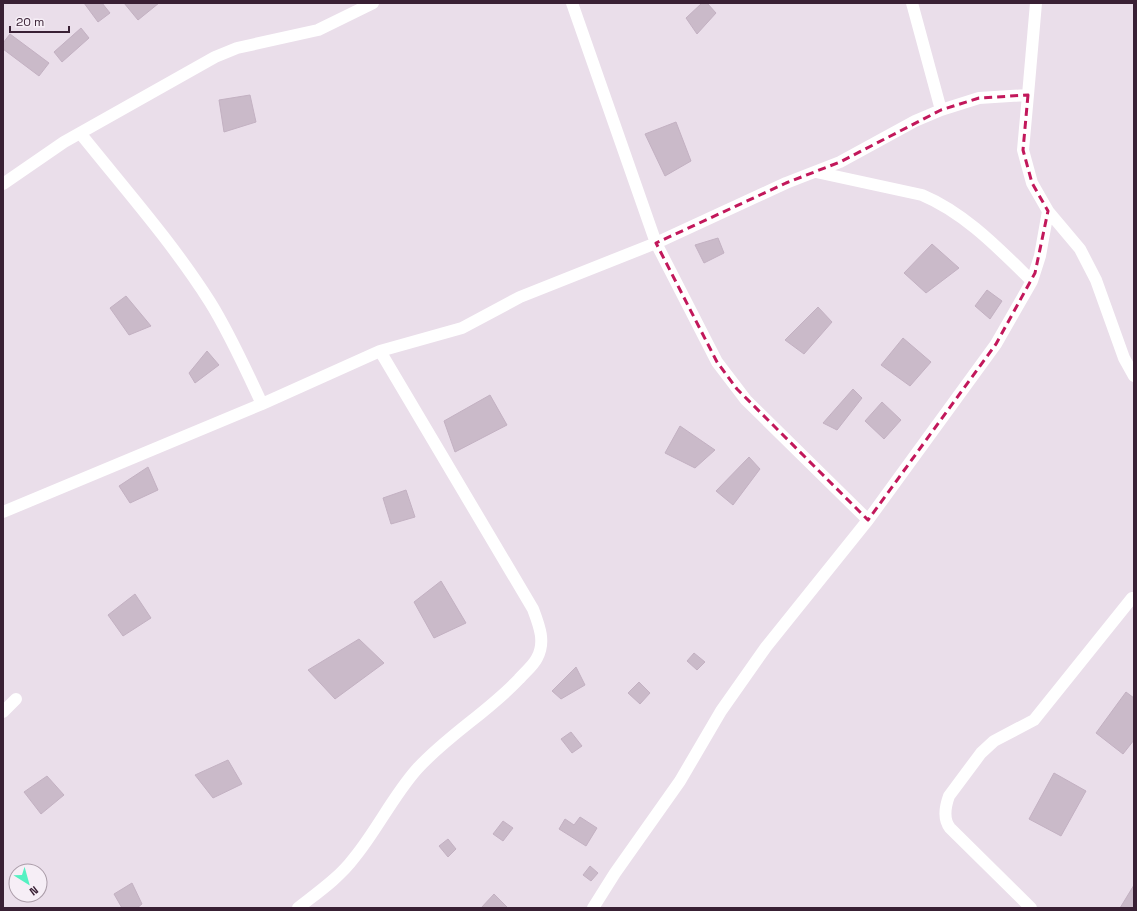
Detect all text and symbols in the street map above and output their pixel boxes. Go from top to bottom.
scale bar [10,8,69,34]
text: 20 m [16,14,44,30]
north arrow [8,863,48,903]
text: N [27,883,41,899]

